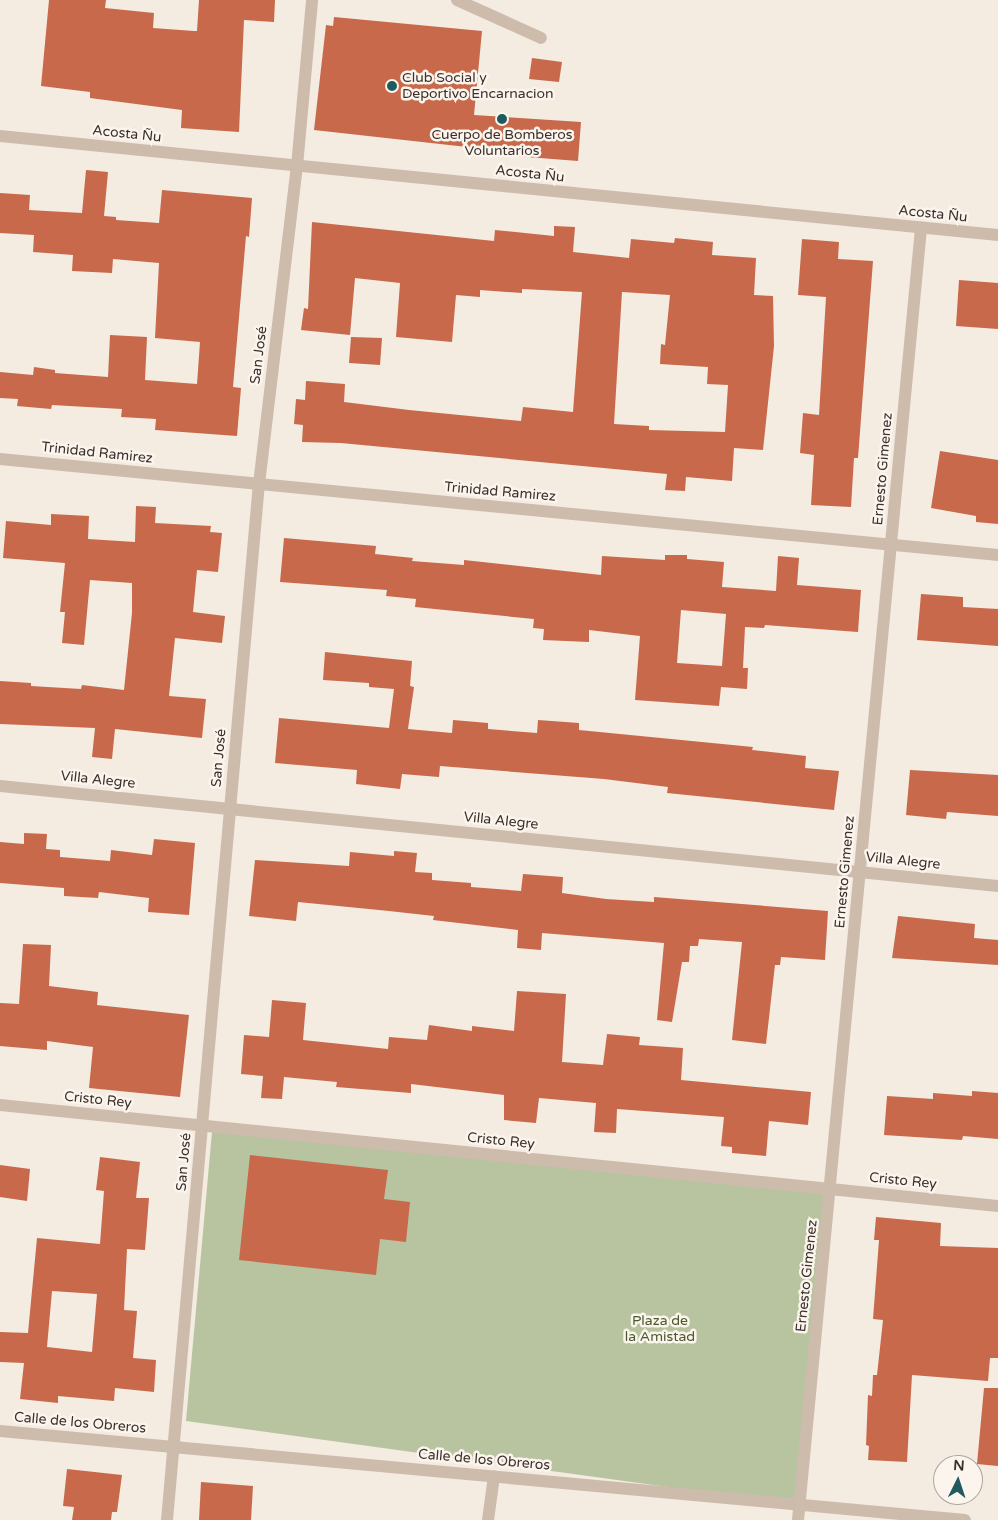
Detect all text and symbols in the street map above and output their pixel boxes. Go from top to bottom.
place label: Club Social y Deportivo Encarnacion [402,70,554,102]
marker: Club Social y Deportivo Encarnacion [386,80,398,92]
marker: Cuerpo de Bomberos Voluntarios [496,113,508,125]
street label: Acosta Ñu [92,122,162,146]
place label: Cuerpo de Bomberos Voluntarios [432,127,572,160]
street label: Acosta Ñu [495,162,565,186]
street label: Acosta Ñu [898,202,968,226]
street label: San José [247,325,271,385]
street label: Ernesto Gimenez [870,412,896,526]
street label: Trinidad Ramirez [40,439,154,467]
street label: Trinidad Ramirez [444,479,556,505]
street label: San José [208,728,230,788]
street label: Villa Alegre [60,768,136,792]
street label: Villa Alegre [463,809,539,833]
street label: Ernesto Gimenez [832,815,858,929]
street label: Villa Alegre [865,849,941,873]
street label: Cristo Rey [63,1088,133,1112]
street label: Cristo Rey [466,1129,536,1153]
street label: San José [173,1132,195,1192]
street label: Cristo Rey [868,1169,938,1193]
street label: Ernesto Gimenez [793,1219,821,1333]
park label: Plaza de la Amistad [625,1313,695,1345]
street label: Calle de los Obreros [13,1409,147,1437]
street label: Calle de los Obreros [417,1446,551,1474]
north arrow [933,1455,983,1505]
text: N [953,1457,965,1474]

